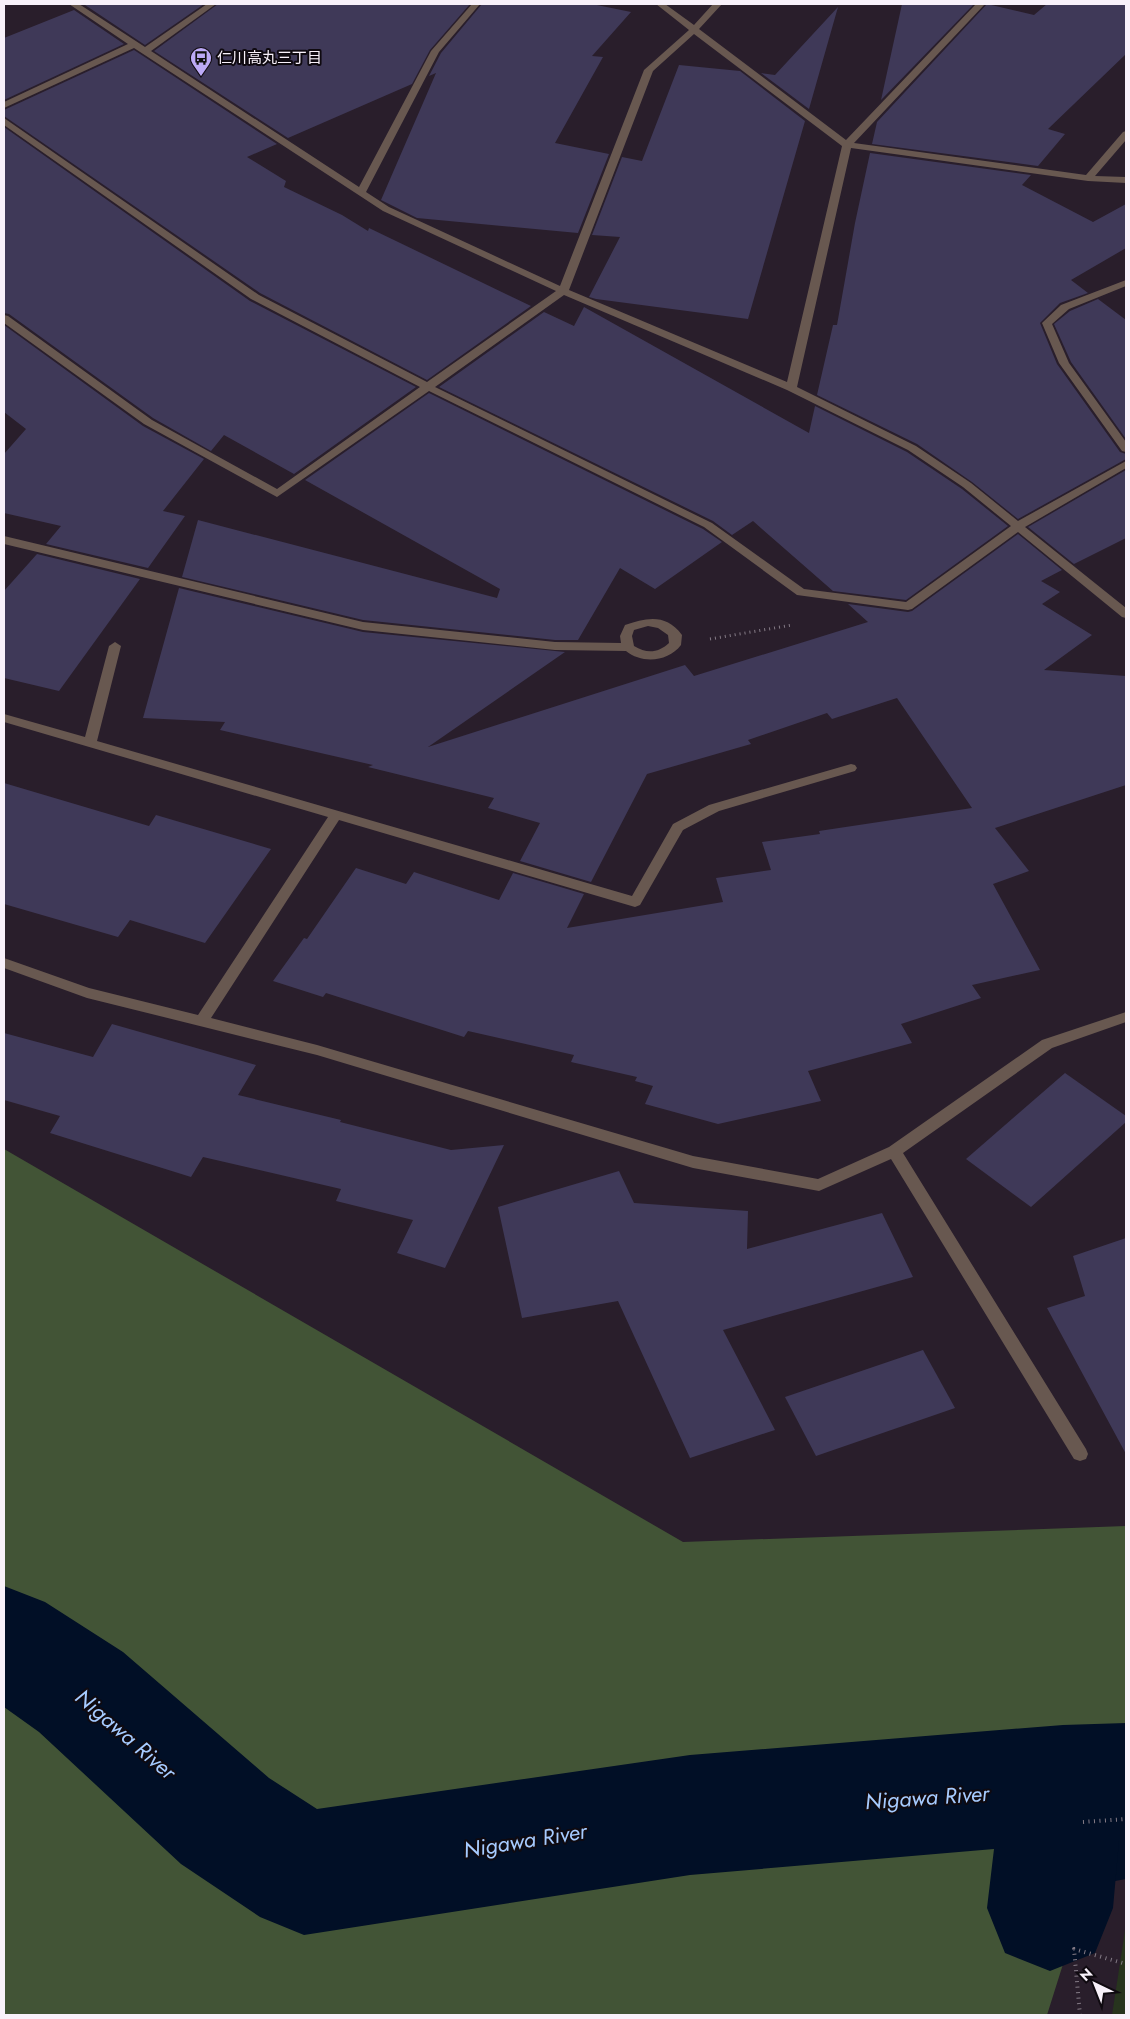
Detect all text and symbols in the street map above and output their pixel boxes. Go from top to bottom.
bus stop icon: 仁川高丸三丁目 [189,46,213,77]
place label: 仁川高丸三丁目 [217,47,322,69]
water label: Nigawa River [69,1681,185,1788]
water label: Nigawa River [864,1777,992,1817]
water label: Nigawa River [461,1814,591,1866]
north arrow [1070,1959,1120,2009]
text: N [1075,1963,1097,1986]

